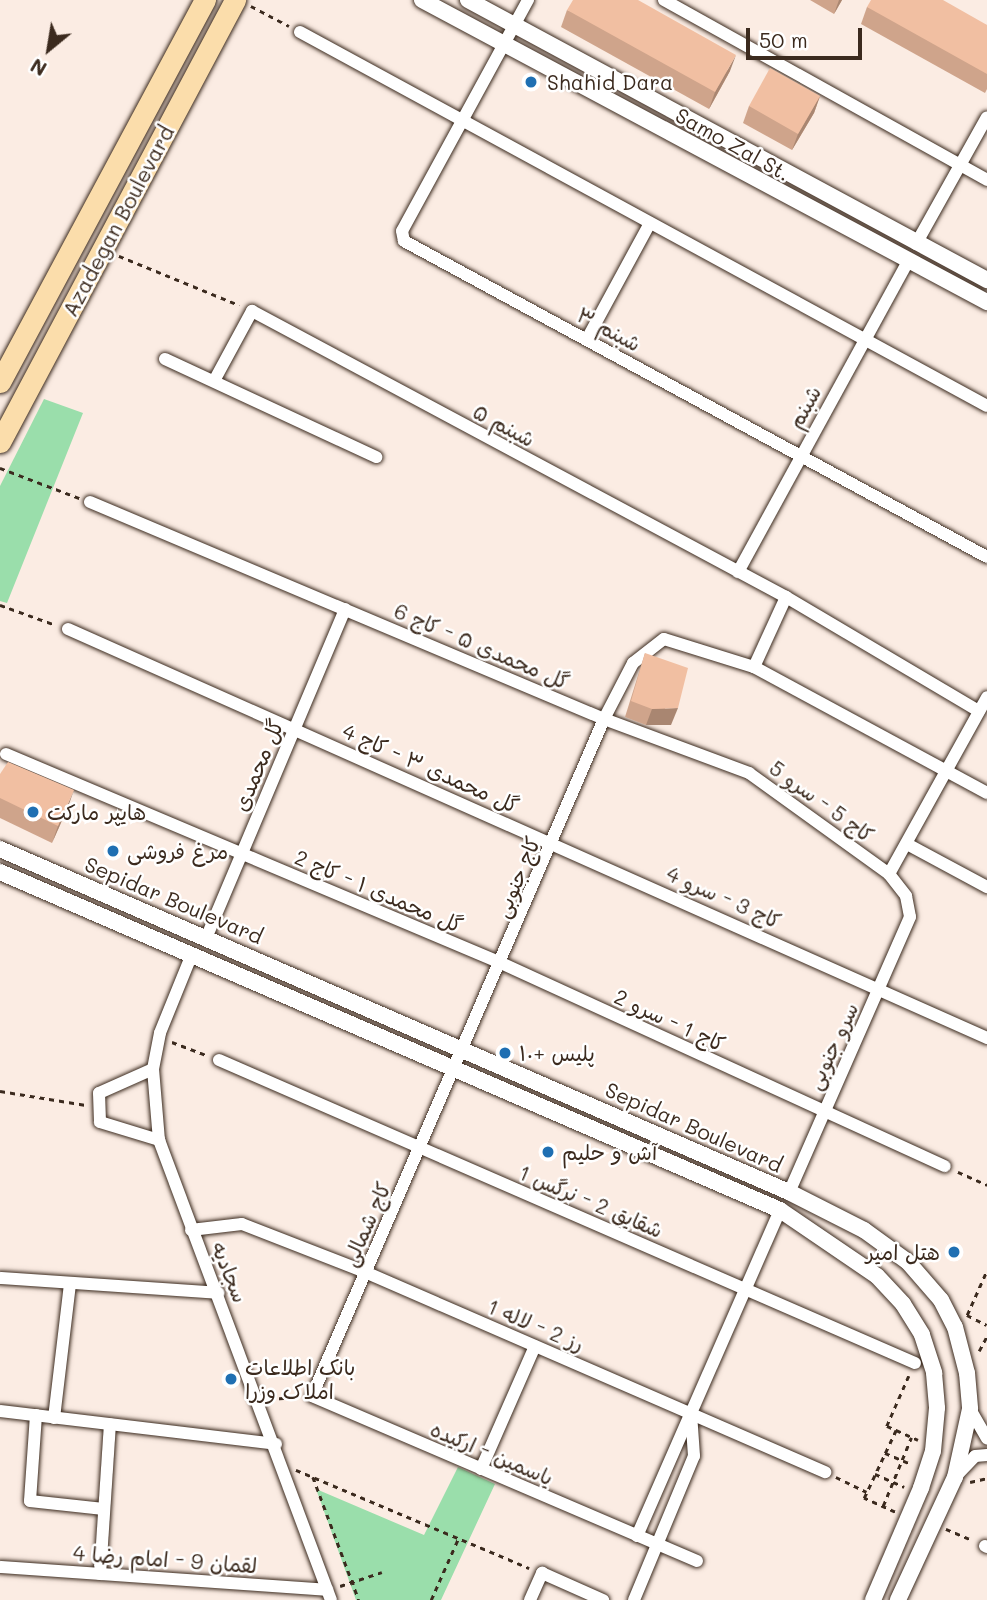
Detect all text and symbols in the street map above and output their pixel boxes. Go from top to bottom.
north arrow [14,14,84,84]
scale bar [749,14,864,58]
text: 50 m [759,26,808,53]
text: N [26,53,51,82]
place label: Shahid Dara [547,69,673,95]
marker: Shahid Dara [521,72,541,92]
street label: Samo Zal St. [671,102,795,186]
street label: Azadegan Boulevard [57,121,179,321]
street label: شبنم ۳ [573,302,645,356]
street label: شبنم [782,381,826,433]
street label: شبنم ۵ [469,398,539,452]
street label: گل محمدی ۵ - کاج 6 [391,598,573,694]
street label: گل محمدی [227,715,289,815]
street label: گل محمدی ۳ - کاج 4 [339,718,523,818]
street label: کاج 5 - سرو 5 [765,755,879,847]
place label: هایپر مارکت [47,799,146,825]
marker: هایپر مارکت [25,804,41,820]
street label: کاج جنوبی [489,833,545,921]
place label: مرغ فروشی [127,838,228,864]
marker: مرغ فروشی [105,843,121,859]
street label: گل محمدی ۱ - کاج 2 [291,844,467,938]
street label: Sepidar Boulevard [81,851,267,949]
street label: کاج 3 - سرو 4 [663,861,785,933]
street label: کاج 1 - سرو 2 [611,983,729,1057]
street label: سرو جنوبی [801,999,863,1093]
place label: پلیس +۱۰ [519,1040,595,1066]
marker: پلیس +۱۰ [497,1045,513,1061]
street label: Sepidar Boulevard [602,1077,786,1177]
place label: آش و حلیم [562,1139,657,1165]
marker: آش و حلیم [540,1144,556,1160]
street label: شقایق 2 - نرگس 1 [515,1159,667,1243]
street label: کاج شمالی [336,1178,396,1270]
street label: سجادیه [206,1238,254,1306]
place label: هتل امیر [866,1239,940,1265]
marker: هتل امیر [946,1244,962,1260]
street label: رز 2 - لاله 1 [484,1293,588,1357]
place label: بانک اطلاعات املاک وزرا [245,1354,355,1404]
marker: بانک اطلاعات املاک وزرا [223,1371,239,1387]
street label: یاسمین - ارکیده [427,1416,557,1490]
street label: لقمان 9 - امام رضا 4 [72,1540,258,1578]

